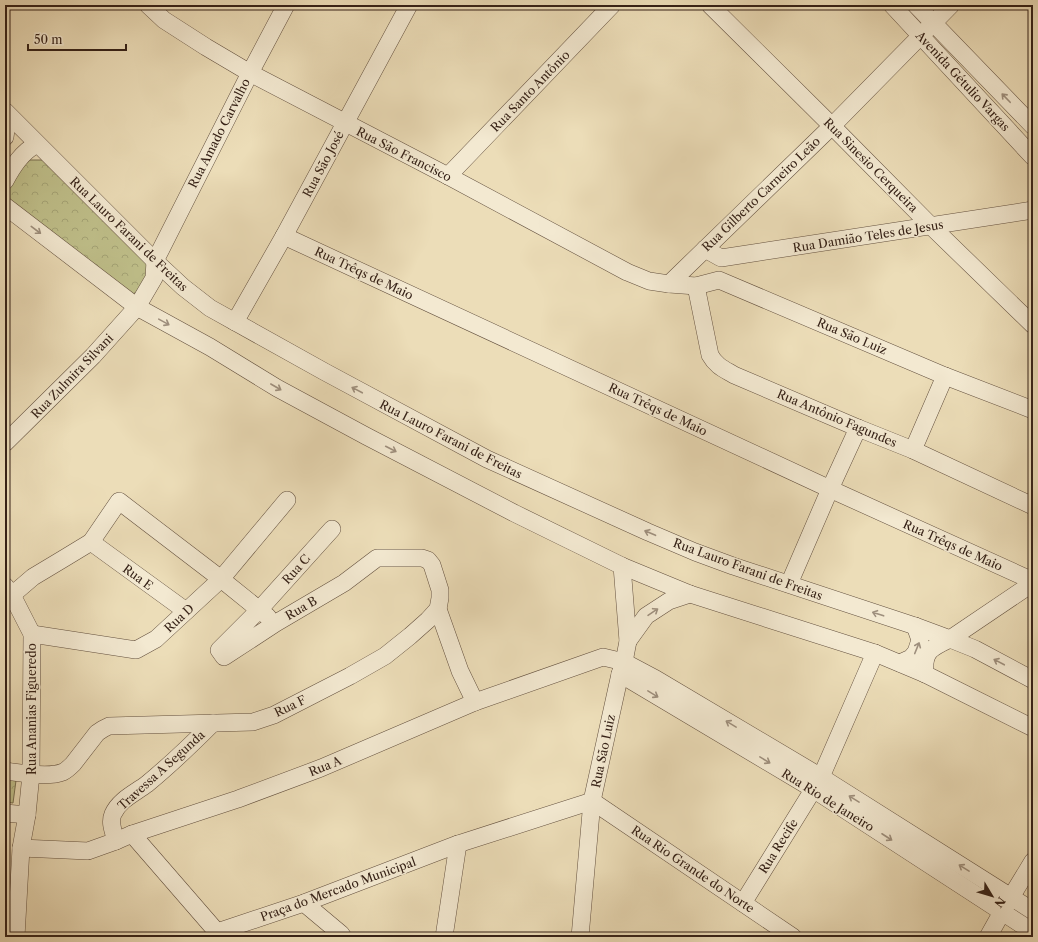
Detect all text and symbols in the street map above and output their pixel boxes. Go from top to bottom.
scale bar [28,26,126,52]
street label: Avenida Gétulio Vargas [912,27,1013,134]
text: 50 m [34,32,63,47]
street label: Rua Santo Antônio [487,47,573,135]
street label: Rua Amado Carvalho [185,76,253,190]
one-way arrow [1001,93,1011,103]
street label: Rua Sinesio Cerqueira [821,115,922,216]
street label: Rua São Francisco [354,123,454,185]
street label: Rua São José [299,128,347,200]
street label: Rua Gilberto Carneiro Leão [699,134,823,254]
street label: Rua Lauro Farani de Freitas [67,174,191,294]
street label: Rua Damião Teles de Jesus [792,217,944,255]
one-way arrow [30,226,41,235]
street label: Rua Trêqs de Maio [312,244,416,302]
street label: Rua São Luiz [815,315,889,357]
one-way arrow [158,319,170,326]
street label: Rua Zulmira Silvani [28,330,116,421]
street label: Rua Trêqs de Maio [606,380,710,438]
one-way arrow [270,384,282,392]
one-way arrow [352,385,364,393]
street label: Rua Antônio Fagundes [775,386,899,450]
street label: Rua Lauro Farani de Freitas [377,396,525,482]
one-way arrow [385,446,397,453]
street label: Rua Trêqs de Maio [901,516,1005,574]
one-way arrow [644,529,656,536]
street label: Rua Lauro Farani de Freitas [671,535,825,603]
street label: Rua C [279,551,313,587]
street label: Rua E [120,561,156,593]
street label: Rua B [283,593,319,623]
street label: Rua D [161,600,197,636]
one-way arrow [647,608,658,616]
one-way arrow [872,610,885,617]
street label: Rua Ananias Figueredo [24,643,39,775]
one-way arrow [913,643,921,655]
one-way arrow [993,657,1005,665]
one-way arrow [647,690,659,698]
street label: Rua F [272,692,308,720]
street label: Rua São Luiz [588,713,618,789]
one-way arrow [726,720,737,728]
street label: Travessa A Segunda [114,727,208,813]
street label: Rua A [306,752,345,779]
one-way arrow [759,757,771,765]
street label: Rua Rio de Janeiro [779,765,877,835]
one-way arrow [849,795,860,803]
street label: Rua Recife [755,816,801,876]
street label: Rua Rio Grande do Norte [629,822,758,916]
one-way arrow [881,833,892,841]
street label: Praça do Mercado Municipal [258,854,418,924]
one-way arrow [958,864,970,872]
north arrow [972,876,1012,916]
text: N [991,894,1008,911]

